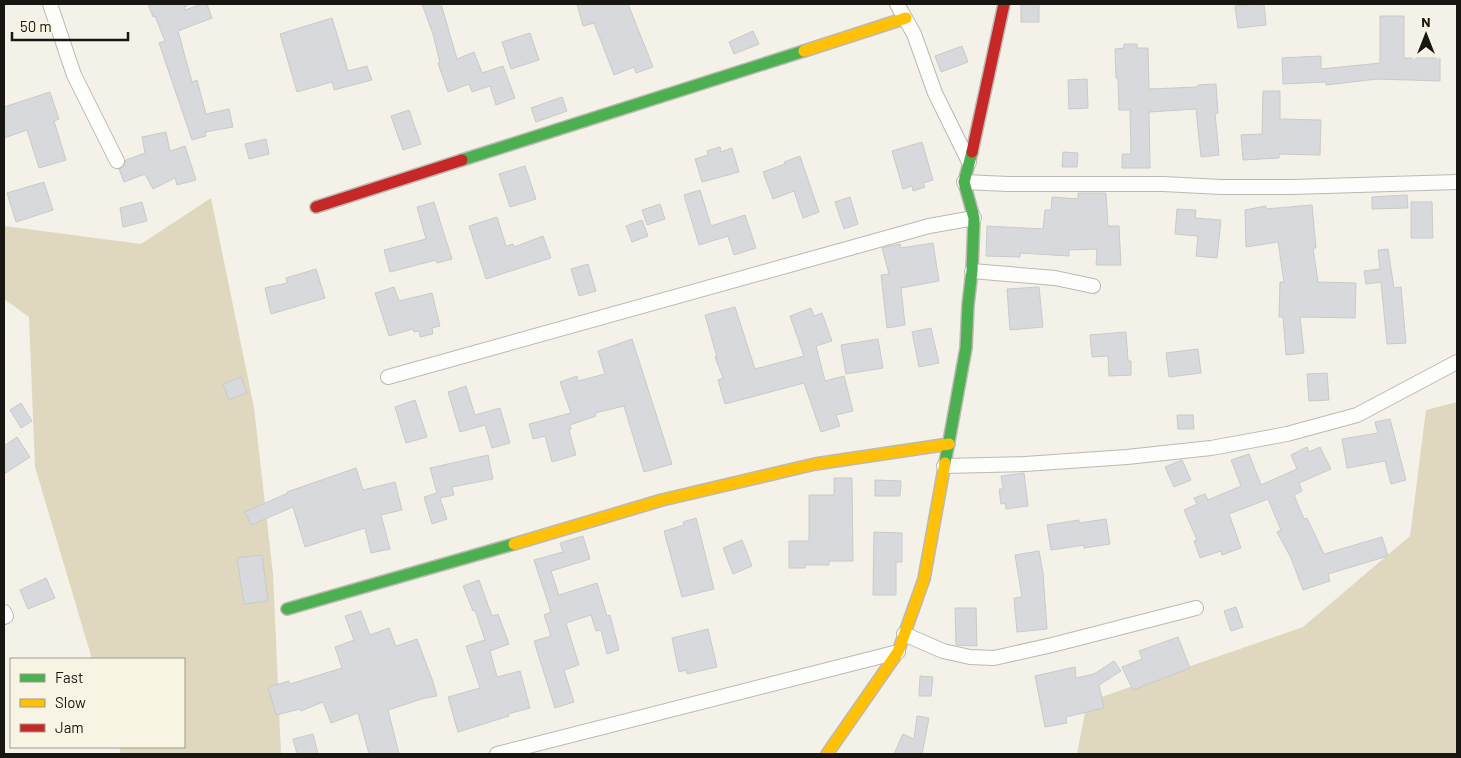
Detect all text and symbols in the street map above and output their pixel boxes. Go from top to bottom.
scale bar [12,10,129,42]
north arrow [1401,10,1451,60]
text: N [1421,13,1431,30]
text: 50 m [20,17,52,35]
legend [10,658,185,748]
text: Fast [55,668,83,686]
text: Slow [55,693,86,711]
text: Jam [55,718,84,736]

